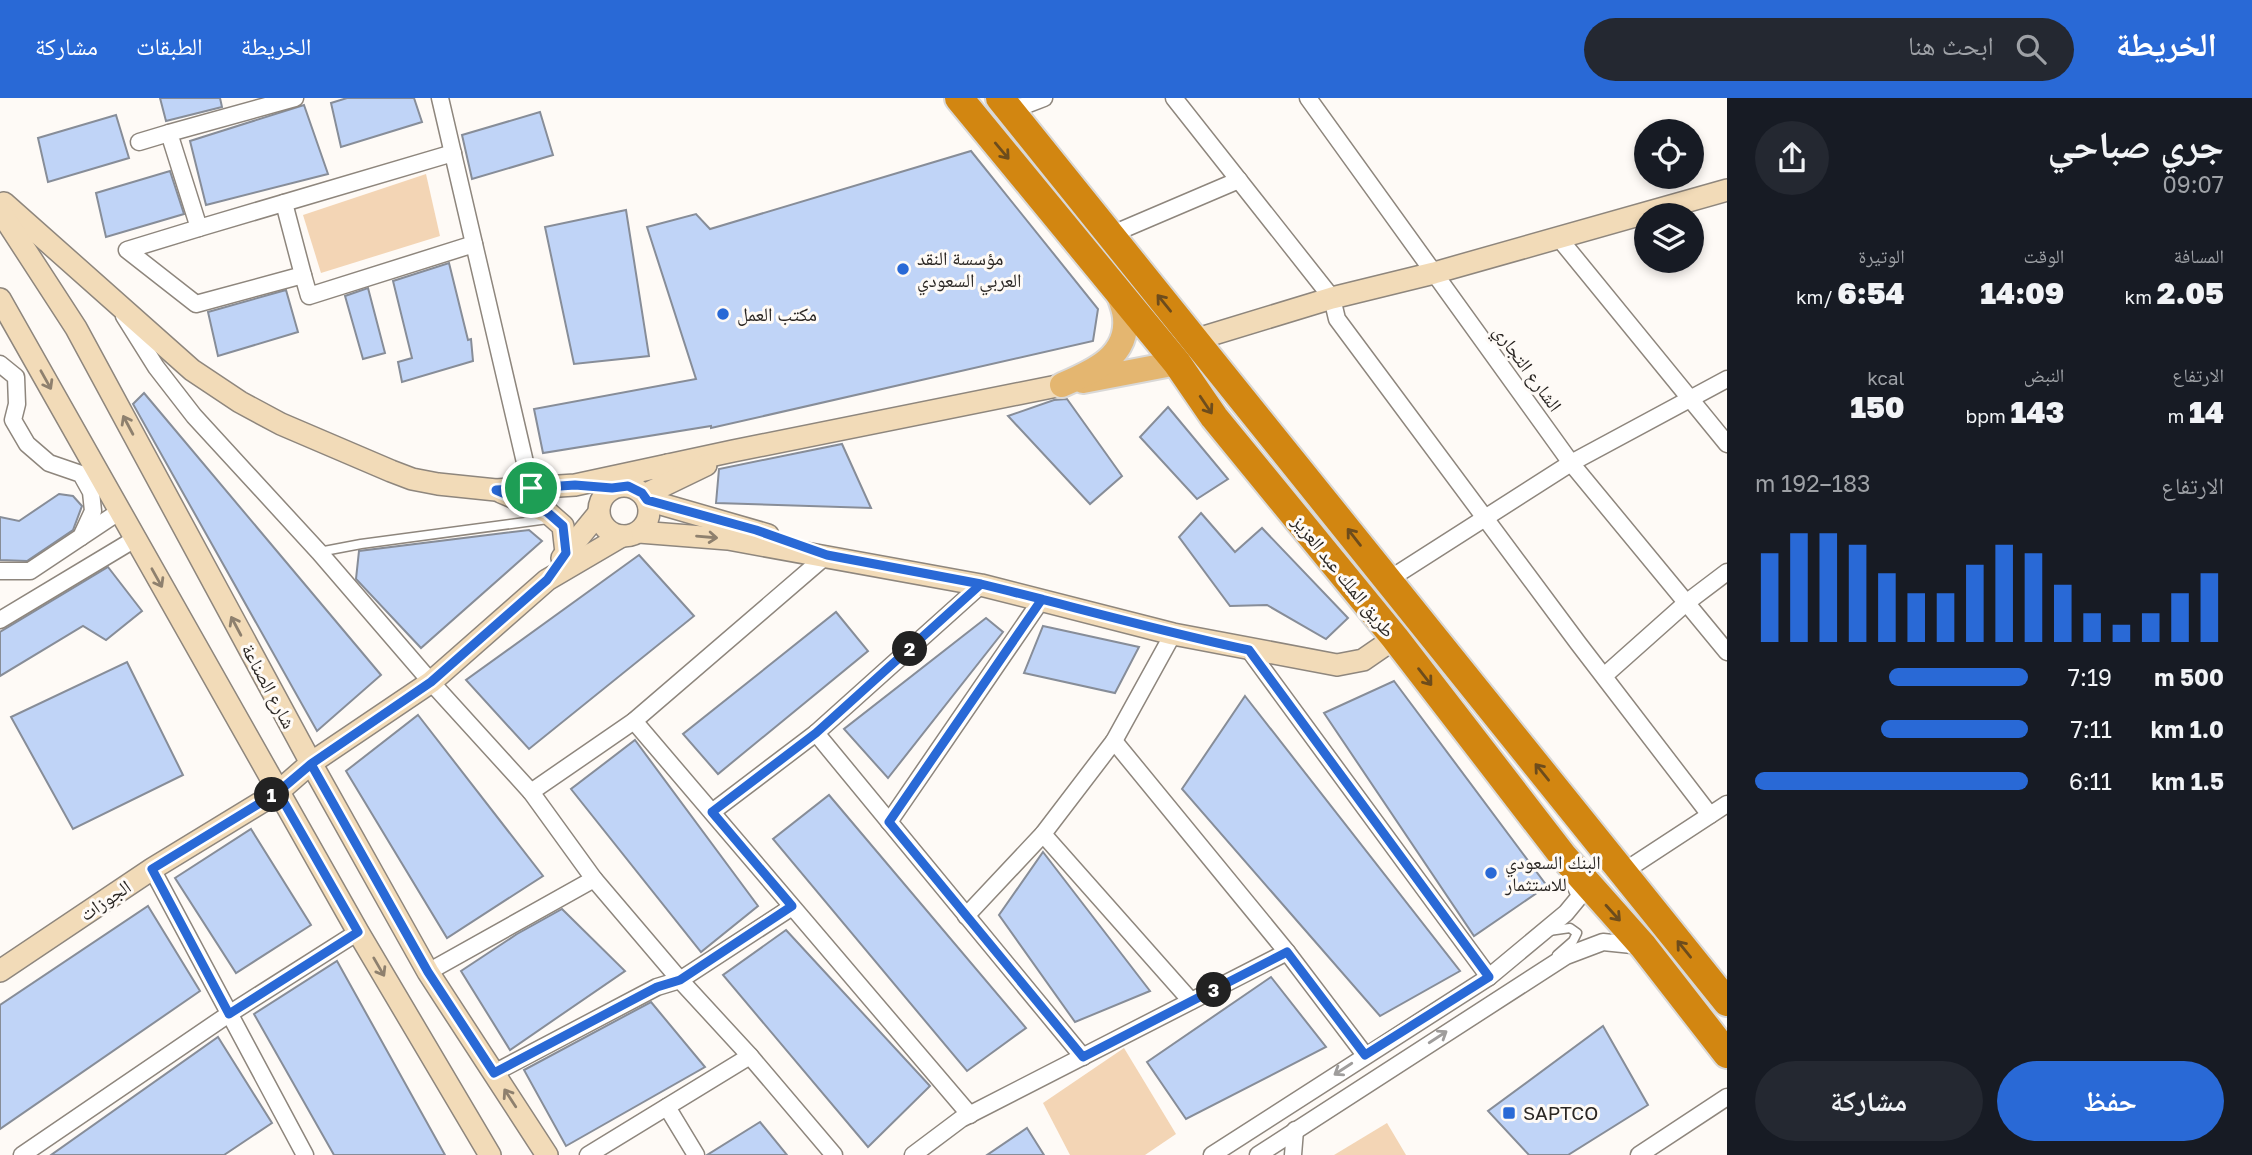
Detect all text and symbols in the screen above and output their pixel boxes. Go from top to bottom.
search box [1584,18,2074,81]
text: الخريطة [2116,24,2217,63]
text: ابحث هنا [1908,30,1994,61]
icon: search [2012,30,2050,68]
text: مشاركة [35,31,98,60]
text: الطبقات [136,31,203,60]
text: الخريطة [241,31,311,60]
map controls [1634,119,1704,273]
button: locate [1634,119,1704,189]
button: share [1755,121,1829,195]
text: جري صباحي [2048,121,2224,166]
one-way arrow [994,142,1010,160]
text: 09:07 [2162,170,2224,198]
button: layers [1634,203,1704,273]
text: الوتيرة [1858,244,1905,267]
text: الوقت [2023,244,2064,267]
text: المسافة [2174,244,2224,267]
place label: مؤسسة النقد العربي السعودي [917,246,1022,296]
marker: مؤسسة النقد العربي السعودي [895,261,911,277]
text: 6:54 [1837,275,1905,311]
text: 14:09 [1980,275,2064,311]
text: 2.05 [2157,275,2224,311]
text: /km [1796,285,1837,308]
text: km [2124,285,2157,308]
one-way arrow [1156,294,1172,312]
place label: مكتب العمل [737,302,817,326]
marker: مكتب العمل [715,306,731,322]
street label: الشارع التجاري [1485,320,1568,418]
text: النبض [2024,363,2064,386]
text: الارتفاع [2172,363,2224,386]
text: kcal [1867,366,1905,389]
one-way arrow [40,369,53,390]
text: 150 [1850,389,1905,425]
text: 143 [2011,394,2064,430]
text: 14 [2189,394,2224,430]
one-way arrow [1198,395,1213,414]
text: bpm [1966,404,2011,427]
text: m [2168,404,2189,427]
one-way arrow [121,416,135,436]
pin [501,458,561,518]
icon: arrive [512,469,550,507]
text: 183–192 m [1755,469,1870,497]
text: الارتفاع [2161,471,2224,499]
street label: طريق الملك عبد العزيز [1287,509,1401,642]
one-way arrow [1346,528,1361,546]
one-way arrow [695,531,717,544]
one-way arrow [150,568,164,588]
one-way arrow [229,616,243,636]
pin: 2 [892,632,928,666]
text: 2 [904,637,915,660]
street label: شارع الصناعة [237,639,301,733]
text: 7:19 [2068,663,2112,691]
text: 500 m [2154,663,2224,691]
one-way arrow [1418,668,1433,686]
text: 7:11 [2071,715,2112,743]
text: 1.0 km [2151,715,2224,743]
one-way arrow [1534,763,1549,781]
text: 6:11 [2069,767,2112,795]
text: 1.5 km [2152,767,2224,795]
pin: 1 [254,778,290,812]
text: 1 [267,783,276,806]
place label: البنك السعودي للاستثمار [1504,850,1601,896]
marker: البنك السعودي للاستثمار [1483,865,1499,881]
street label: الجوزات [75,874,135,926]
one-way arrow [1605,903,1621,921]
one-way arrow [1677,940,1692,959]
one-way arrow [372,957,386,977]
pin: 3 [1196,972,1232,1008]
text: 3 [1208,978,1219,1001]
one-way arrow [1428,1030,1447,1045]
one-way arrow [1334,1061,1353,1076]
button: مشاركة [1755,1061,1983,1141]
button: حفظ [1997,1061,2224,1141]
one-way arrow [503,1089,517,1108]
place label: SAPTCO [1523,1101,1598,1124]
marker: SAPTCO [1501,1105,1517,1121]

